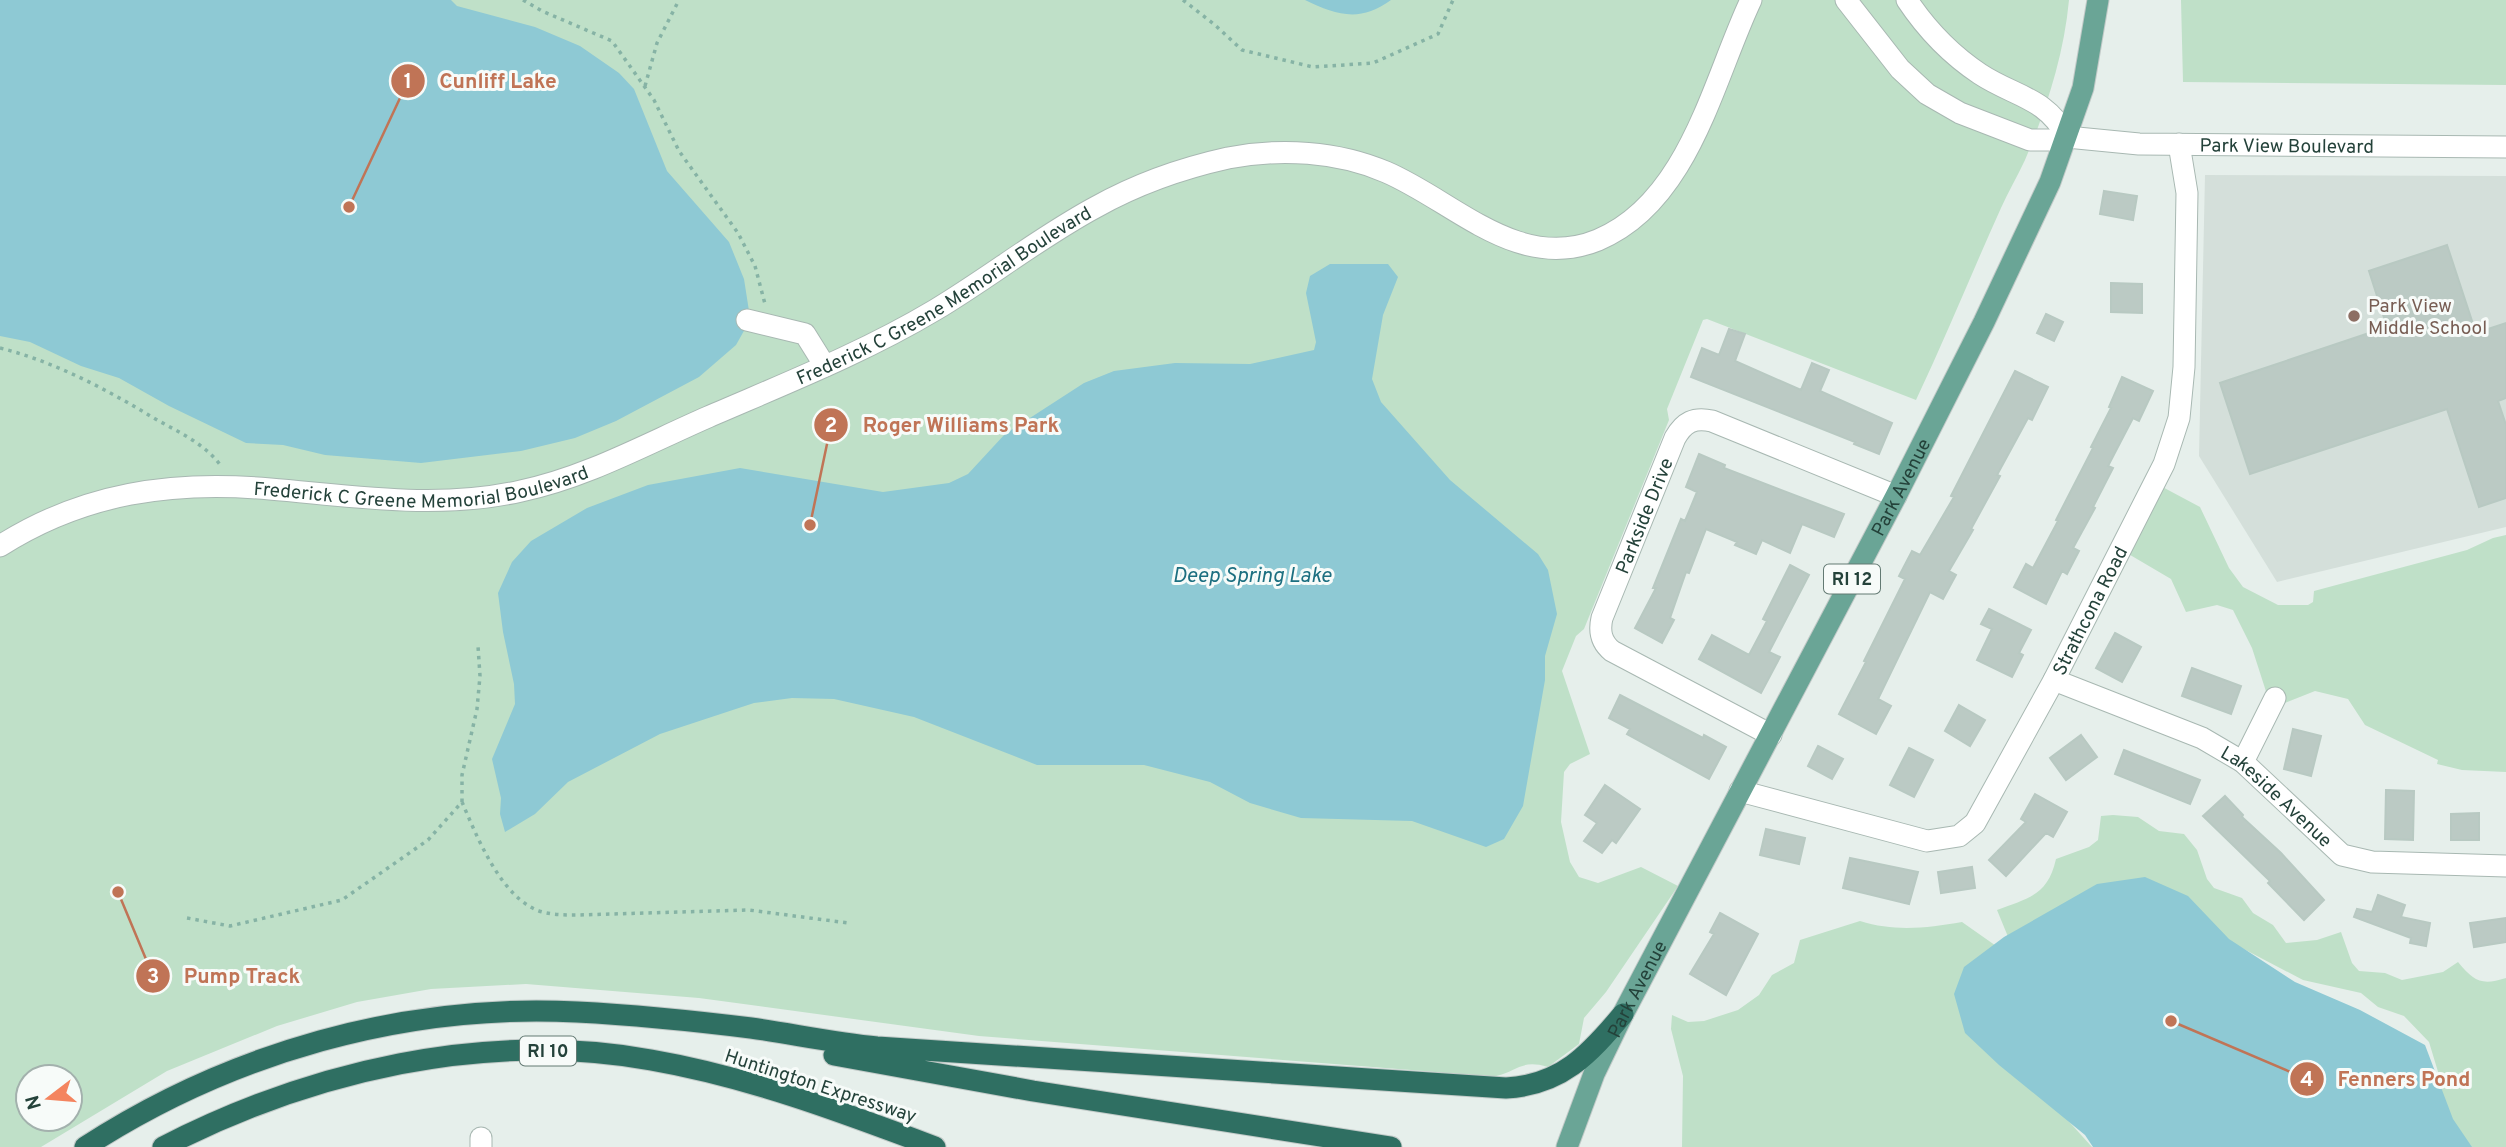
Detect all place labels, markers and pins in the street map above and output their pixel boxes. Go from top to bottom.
callout: Cunliff Lake [390,60,571,102]
place label: Park View Middle School [2368,295,2487,341]
marker: Park View Middle School [2346,308,2362,324]
callout: Roger Williams Park [814,404,1073,446]
callout: Pump Track [135,955,315,997]
callout: Fenners Pond [2289,1058,2485,1100]

